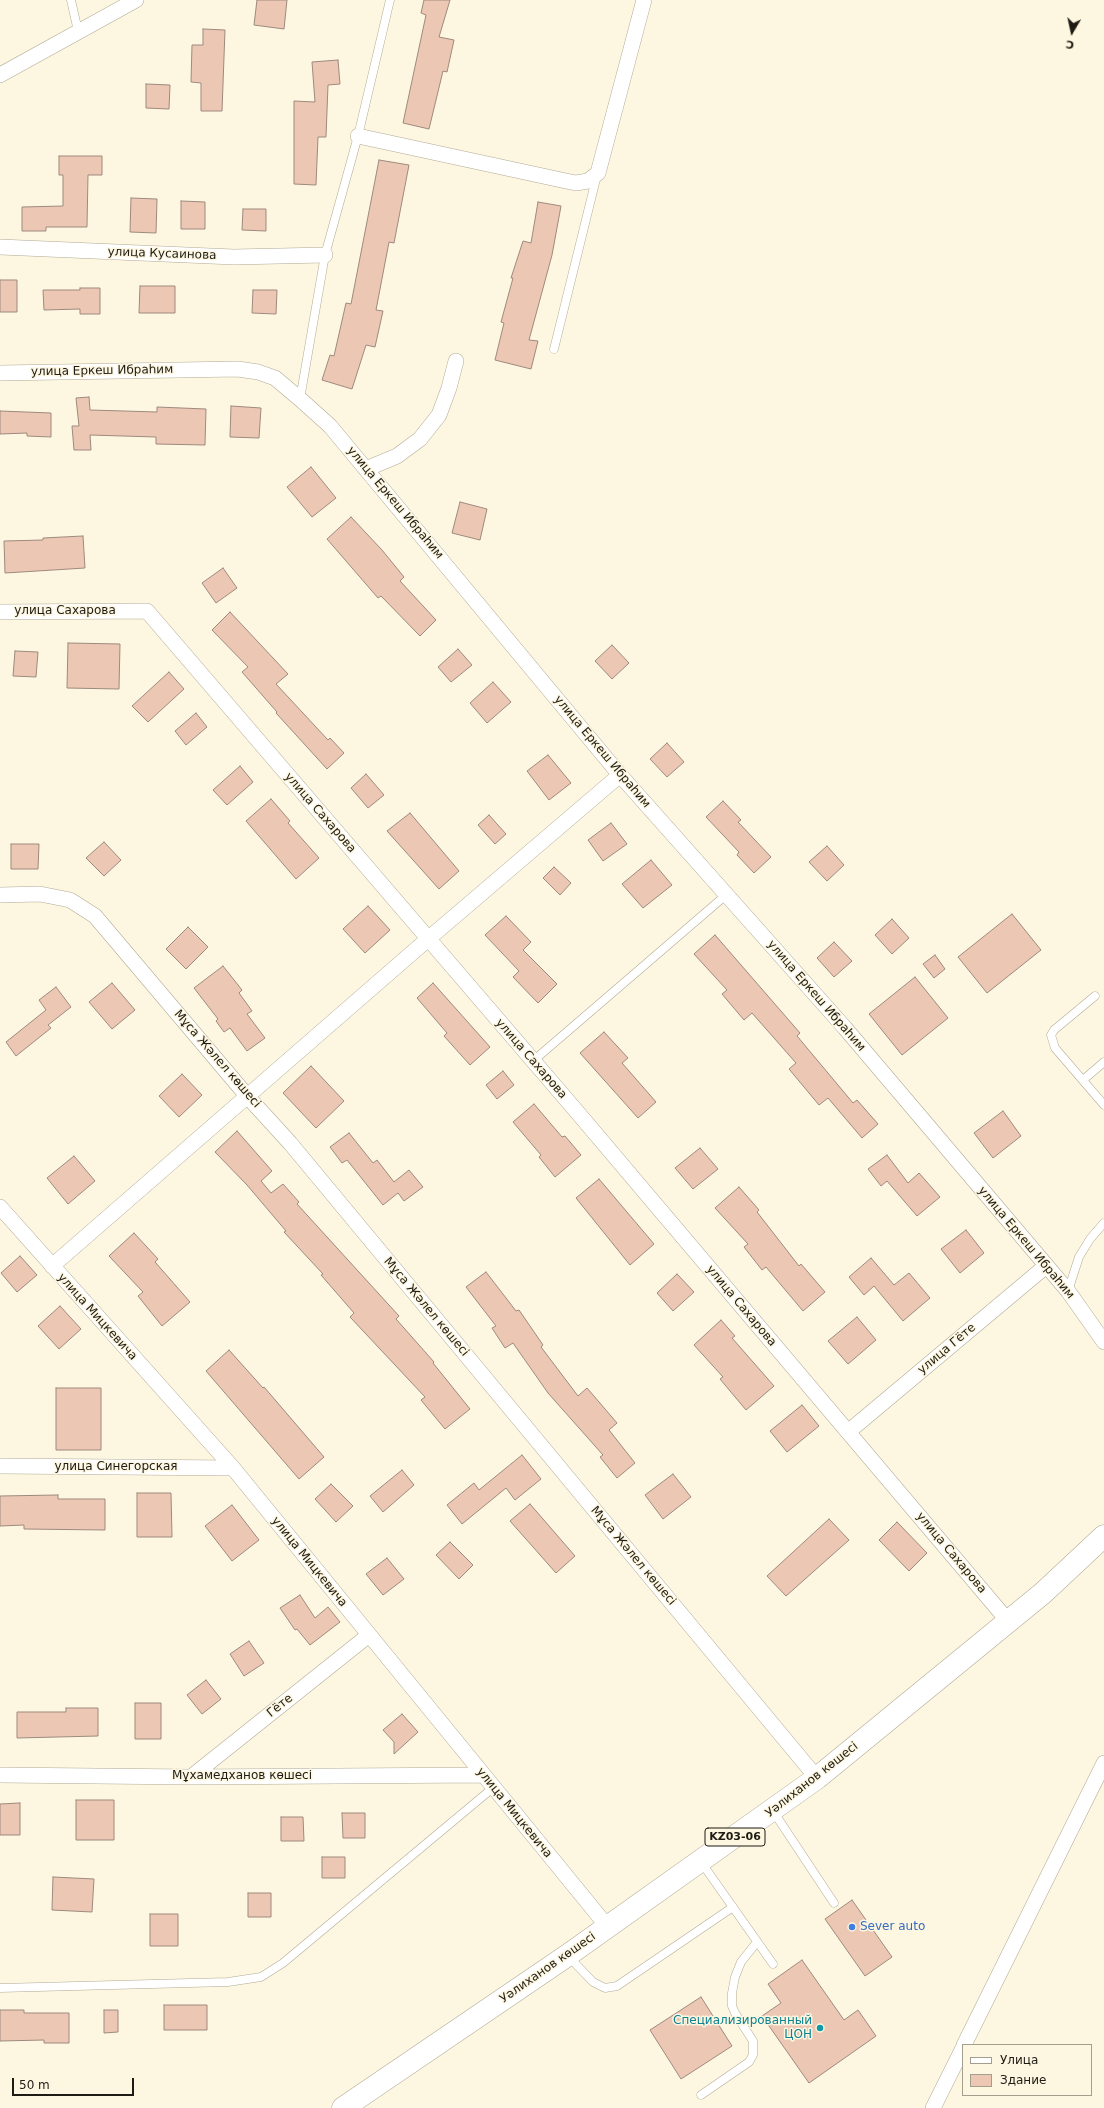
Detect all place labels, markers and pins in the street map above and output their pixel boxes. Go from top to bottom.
place label: Sever auto [860,1920,925,1934]
marker: Sever auto [847,1922,857,1932]
place label: Специализированный ЦОН [673,2014,812,2042]
marker: Специализированный ЦОН [815,2023,825,2033]

